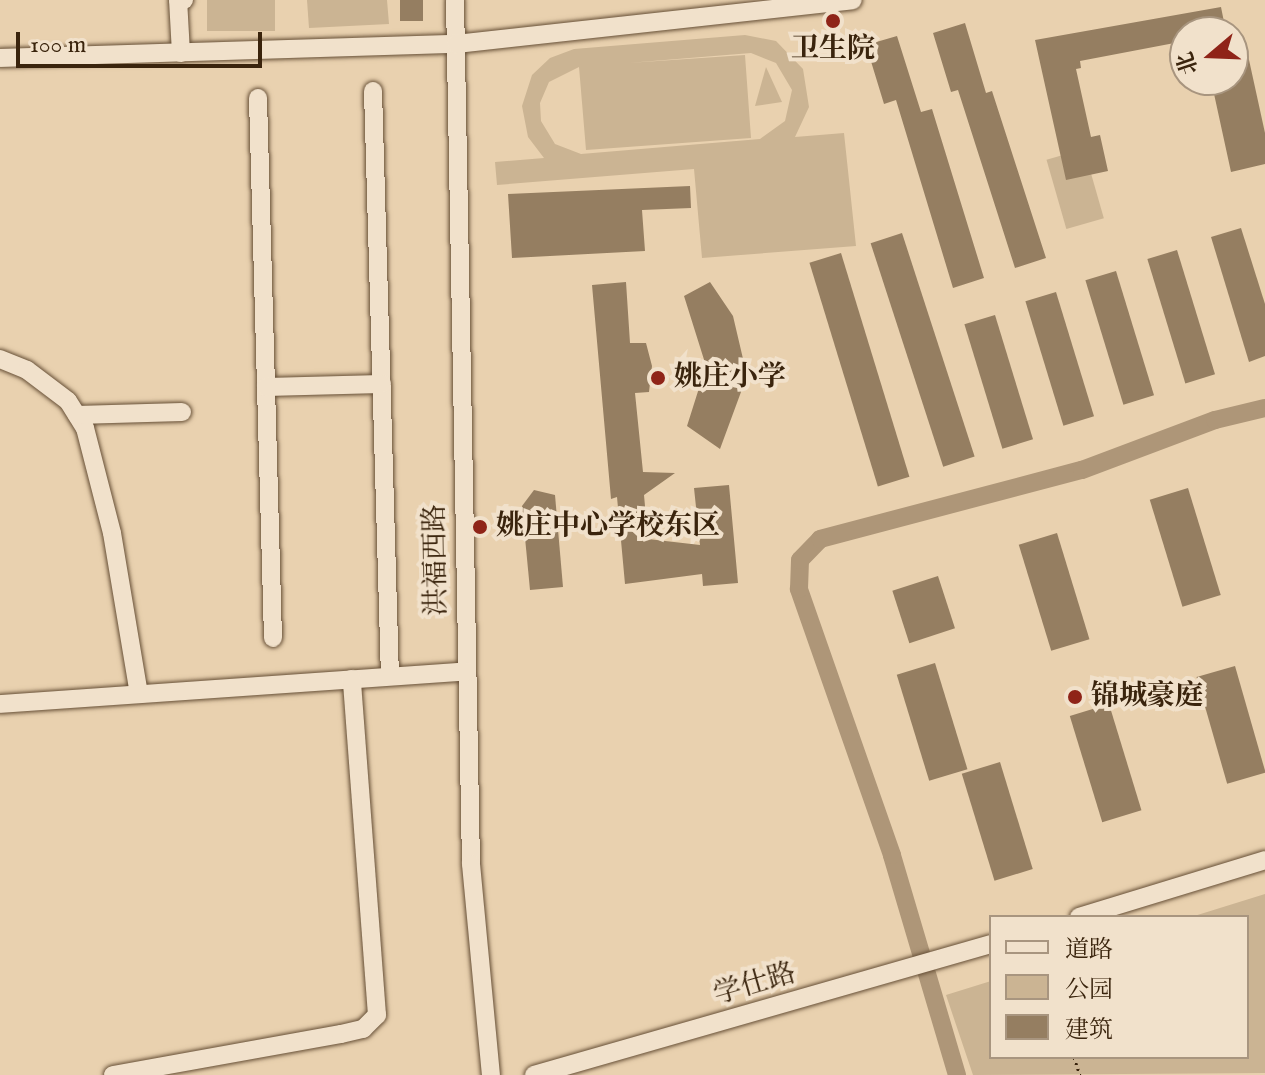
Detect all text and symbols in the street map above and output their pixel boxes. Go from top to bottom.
marker: 卫生院 [824,12,842,30]
scale bar [20,16,266,66]
north arrow [1169,16,1249,96]
text: 100 m [30,30,86,61]
place label: 卫生院 [791,33,875,67]
text: 北 [1171,48,1205,78]
place label: 姚庄小学 [674,361,786,395]
marker: 姚庄小学 [649,369,667,387]
street label: 洪福西路 [419,504,455,616]
place label: 姚庄中心学校东区 [496,510,720,544]
marker: 姚庄中心学校东区 [471,518,489,536]
place label: 锦城豪庭 [1091,680,1203,714]
marker: 锦城豪庭 [1066,688,1084,706]
legend [989,915,1249,1059]
text: 道路 [1065,935,1113,966]
street label: 学仕路 [710,957,800,1013]
text: 公园 [1065,975,1113,1006]
text: 建筑 [1065,1015,1113,1046]

